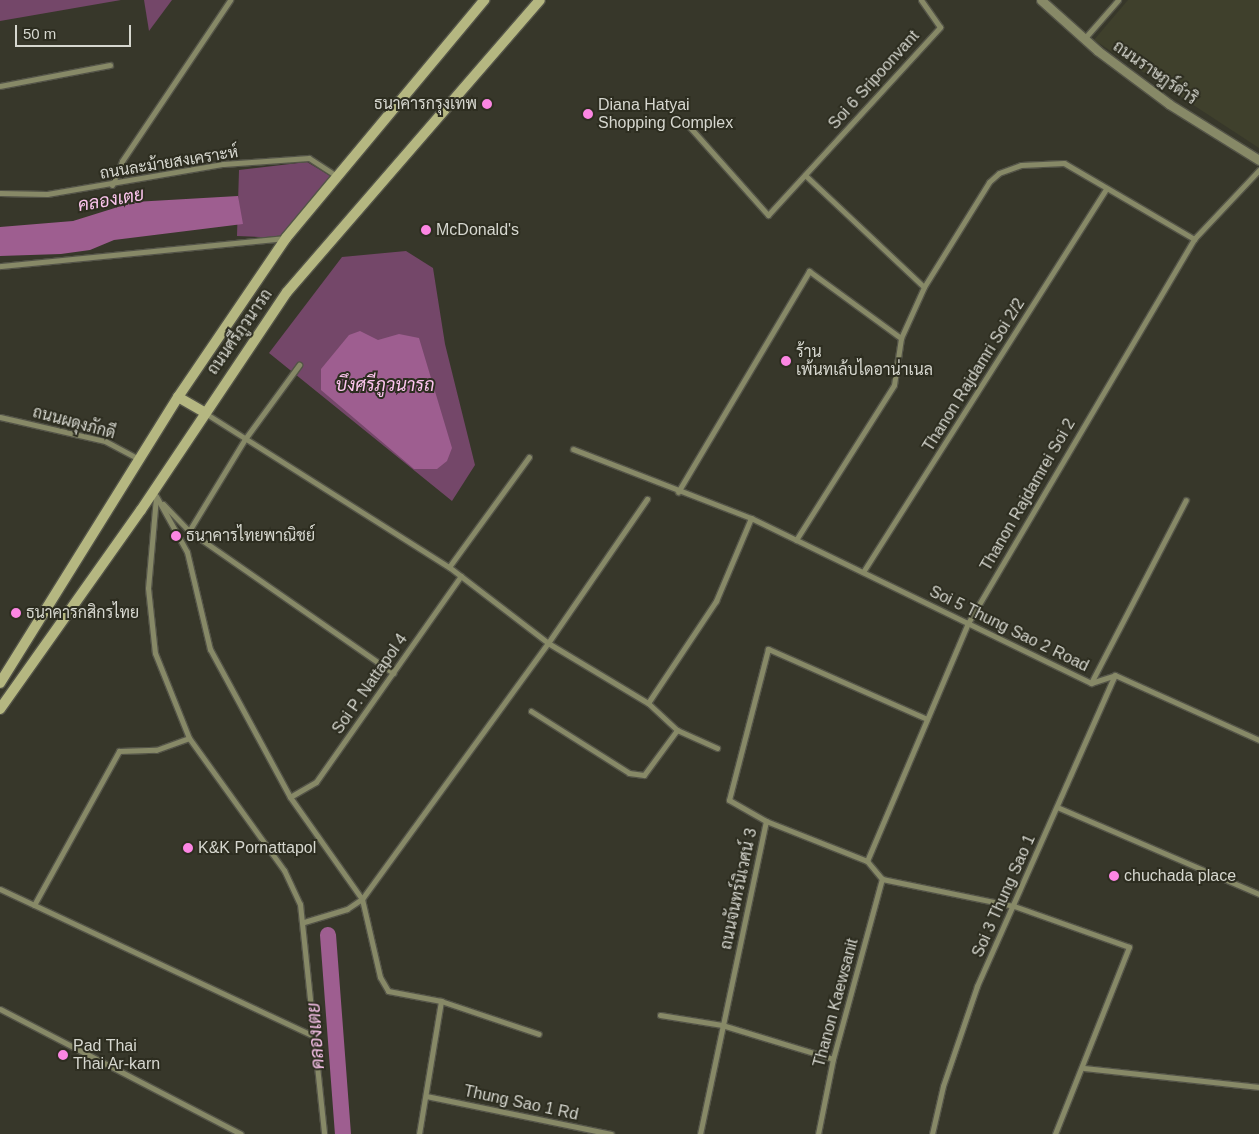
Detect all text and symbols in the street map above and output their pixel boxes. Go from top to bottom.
scale bar [18,15,134,47]
text: 50 m [23,25,56,42]
street label: Soi 6 Sripoonvant [825,27,923,133]
street label: ถนนราษฎร์ดำริ [1109,37,1201,109]
place label: ธนาคารกรุงเทพ [374,94,477,114]
place label: Diana Hatyai Shopping Complex [598,95,733,133]
marker: ธนาคารกรุงเทพ [481,98,493,110]
marker: Diana Hatyai Shopping Complex [582,108,594,120]
street label: ถนนละม้ายสงเคราะห์ [99,143,239,183]
water label: คลองเตย [76,184,146,216]
place label: McDonald's [436,220,519,240]
marker: McDonald's [420,224,432,236]
street label: ถนนศรีภูวนารถ [203,285,277,379]
street label: Thanon Rajdamri Soi 2/2 [919,295,1029,455]
place label: ร้าน เพ้นทเล้บไดอาน่าเนล [796,342,933,380]
marker: ร้าน เพ้นทเล้บไดอาน่าเนล [780,355,792,367]
water label: บึงศรีภูวนารถ [336,374,434,396]
street label: ถนนผดุงภักดี [31,403,117,443]
street label: Thanon Rajdamrei Soi 2 [977,415,1079,575]
place label: ธนาคารไทยพาณิชย์ [186,526,315,546]
marker: ธนาคารไทยพาณิชย์ [170,530,182,542]
street label: Soi 5 Thung Sao 2 Road [926,582,1092,676]
place label: ธนาคารกสิกรไทย [26,603,139,623]
marker: ธนาคารกสิกรไทย [10,607,22,619]
street label: Soi P. Nattapol 4 [328,630,412,738]
street label: ถนนจันทร์นิเวศน์ 3 [717,827,761,951]
street label: Soi 3 Thung Sao 1 [968,832,1040,960]
place label: K&K Pornattapol [198,838,316,858]
marker: K&K Pornattapol [182,842,194,854]
place label: chuchada place [1124,866,1236,886]
marker: chuchada place [1108,870,1120,882]
street label: Thanon Kaewsanit [810,937,862,1069]
water label: คลองเตย [303,1002,329,1070]
place label: Pad Thai Thai Ar-karn [73,1036,161,1074]
marker: Pad Thai Thai Ar-karn [57,1049,69,1061]
street label: Thung Sao 1 Rd [462,1081,580,1125]

